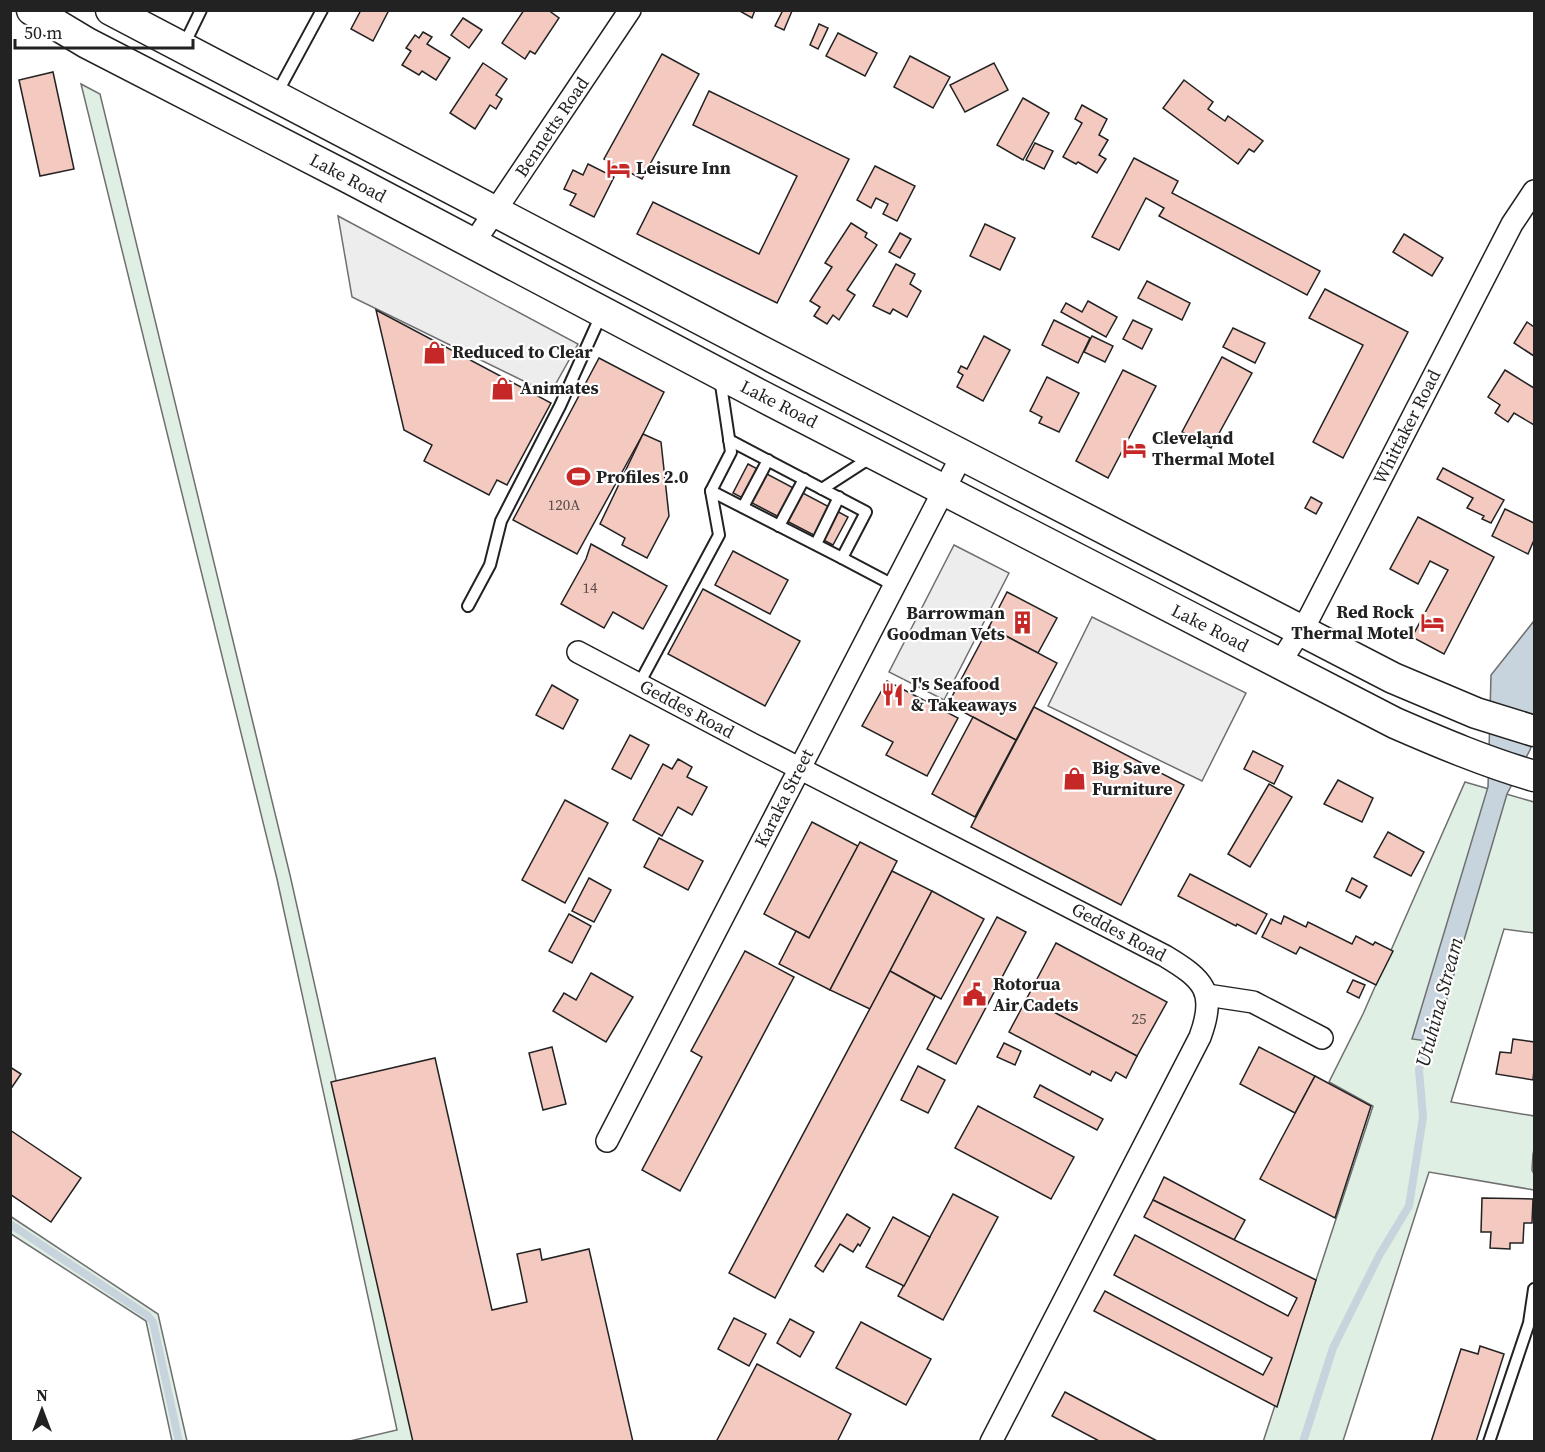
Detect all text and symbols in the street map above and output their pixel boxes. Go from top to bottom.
scale bar [15,12,194,50]
text: 50 m [24,20,62,45]
street label: Bennetts Road [509,72,594,182]
street label: Lake Road [305,147,391,208]
hotel icon: Leisure Inn [605,155,631,181]
place label: Leisure Inn [636,155,731,180]
shop icon: Reduced to Clear [421,339,447,365]
place label: Reduced to Clear [452,339,593,364]
street label: Whittaker Road [1367,365,1446,488]
street label: Lake Road [736,373,822,434]
shop icon: Animates [489,375,515,401]
place label: Animates [520,375,599,400]
place label: Cleveland Thermal Motel [1152,425,1275,471]
hotel icon: Cleveland Thermal Motel [1121,435,1147,461]
sports icon: Profiles 2.0 [565,464,591,490]
place label: Profiles 2.0 [596,464,689,489]
house number: 120A [548,494,580,515]
house number: 14 [582,577,598,598]
street label: Lake Road [1167,597,1253,658]
place label: Red Rock Thermal Motel [1291,599,1414,645]
place label: Barrowman Goodman Vets [887,600,1005,646]
hotel icon: Red Rock Thermal Motel [1419,609,1445,635]
building icon: Barrowman Goodman Vets [1010,610,1036,636]
place label: J's Seafood & Takeaways [910,671,1017,717]
street label: Geddes Road [636,673,739,744]
restaurant icon: J's Seafood & Takeaways [880,681,906,707]
street label: Karaka Street [748,744,819,851]
place label: Big Save Furniture [1092,755,1173,801]
shop icon: Big Save Furniture [1061,765,1087,791]
street label: Geddes Road [1068,896,1171,967]
water label: Utuhina Stream [1408,934,1470,1070]
place label: Rotorua Air Cadets [993,971,1079,1017]
public building icon: Rotorua Air Cadets [962,981,988,1007]
house number: 25 [1131,1008,1147,1029]
north arrow [12,1380,72,1440]
text: N [36,1384,48,1406]

